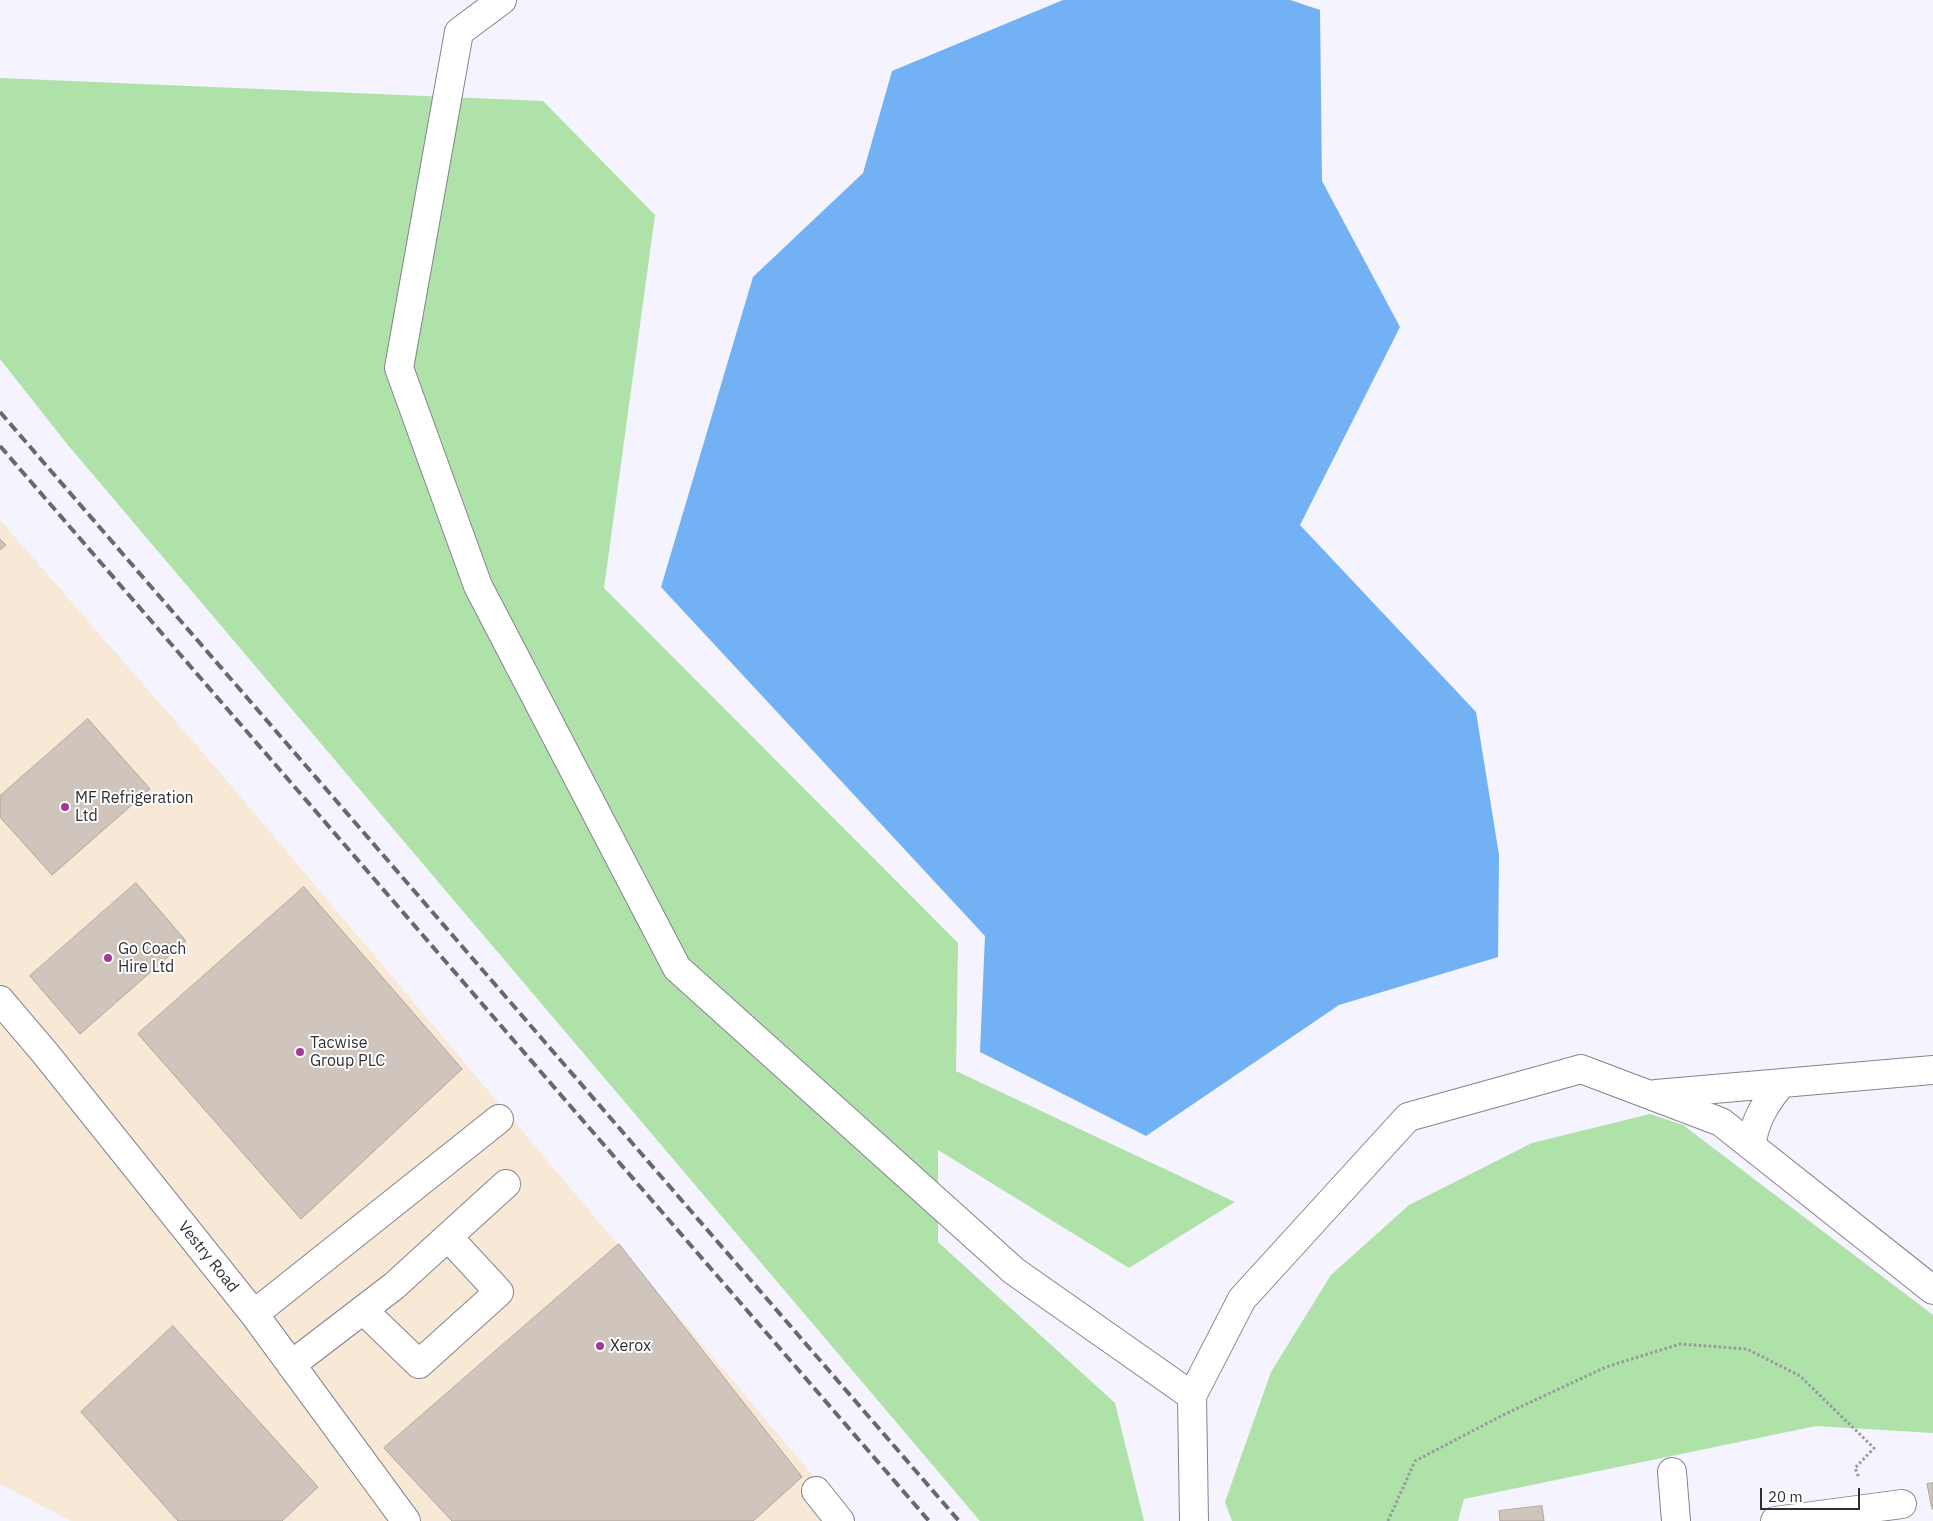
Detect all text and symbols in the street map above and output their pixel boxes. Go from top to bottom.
place label: MF Refrigeration Ltd [75,788,194,826]
marker: MF Refrigeration Ltd [59,801,71,813]
place label: Go Coach Hire Ltd [118,939,186,977]
marker: Go Coach Hire Ltd [102,952,114,964]
place label: Tacwise Group PLC [310,1033,385,1071]
marker: Tacwise Group PLC [294,1046,306,1058]
street label: Vestry Road [174,1218,242,1296]
place label: Xerox [610,1336,651,1356]
marker: Xerox [594,1340,606,1352]
scale bar [1763,1478,1863,1510]
text: 20 m [1768,1487,1803,1506]

